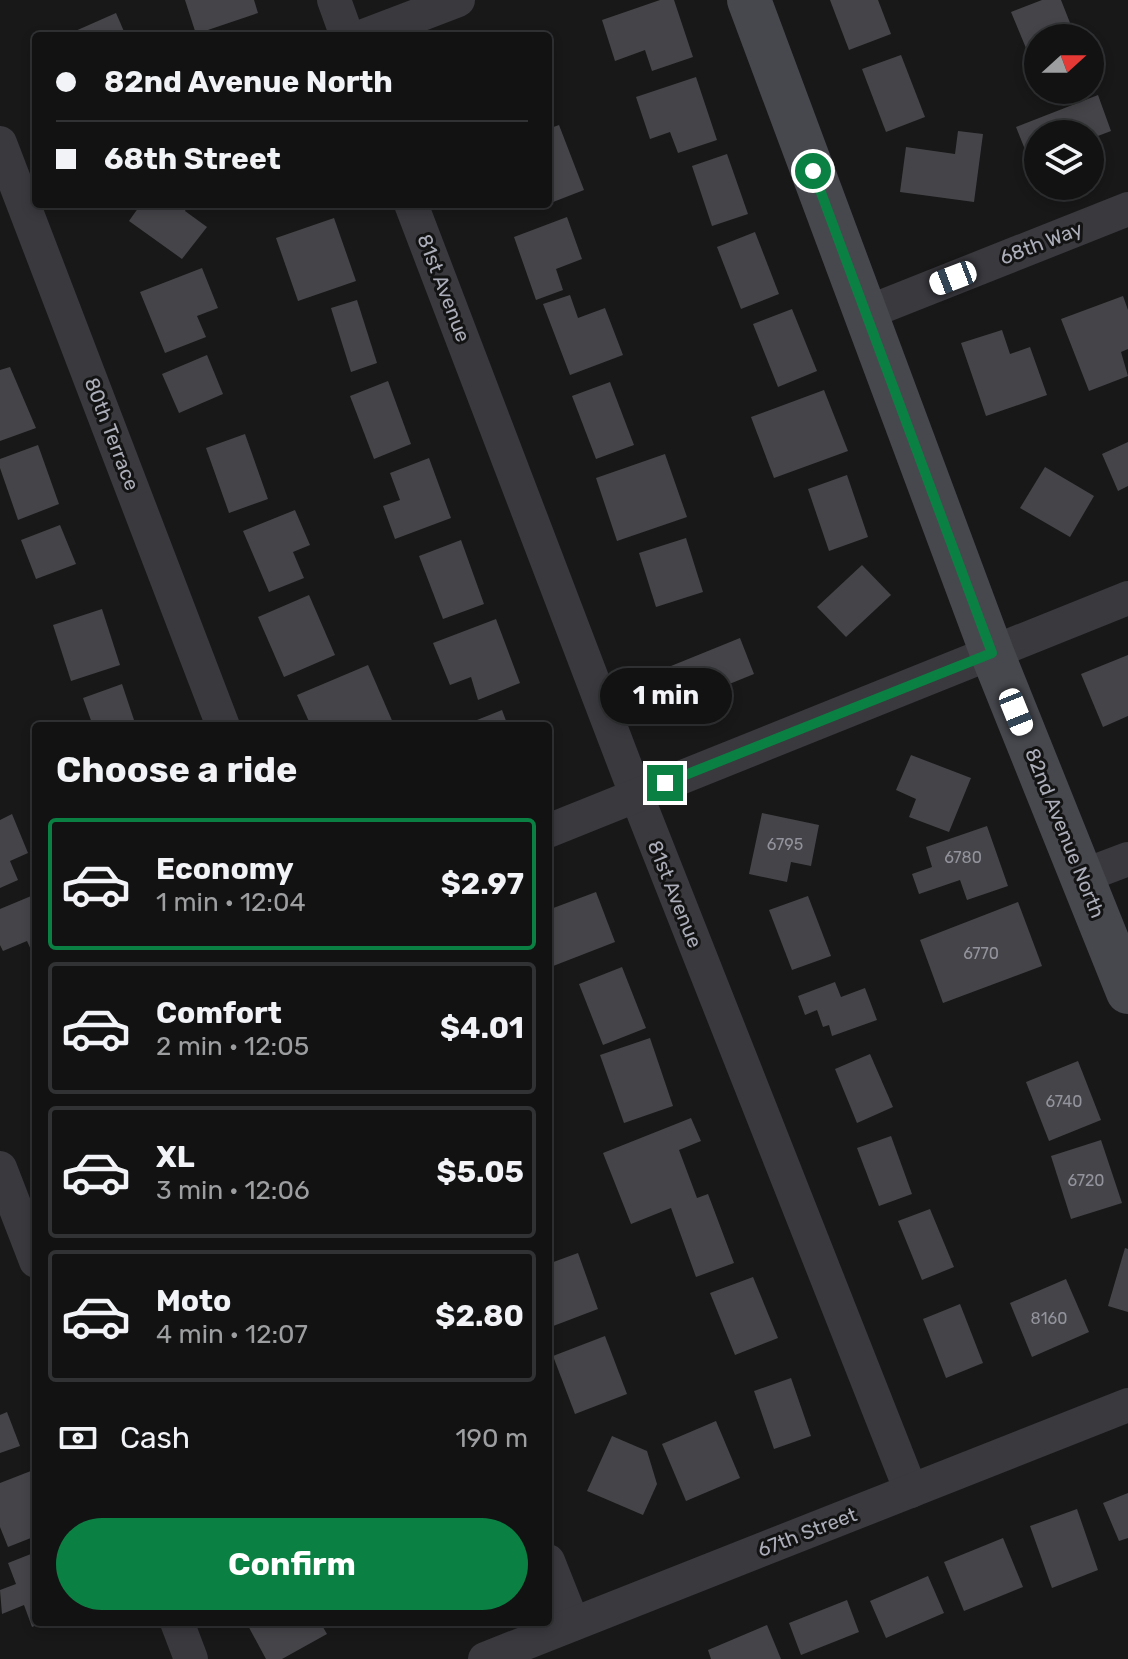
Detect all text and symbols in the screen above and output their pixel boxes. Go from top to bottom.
north arrow [1024,24,1104,104]
map controls [1024,24,1104,200]
text: 82nd Avenue North [104,64,393,100]
button: layers [1024,120,1104,200]
text: 68th Street [104,141,281,177]
route start [795,153,831,189]
street label: 68th Way [996,216,1086,270]
street label: 81st Avenue [412,231,476,345]
car [926,258,980,298]
street label: 80th Terrace [79,374,145,494]
callout: 1 min [599,667,731,723]
text: 1 min [633,680,699,711]
car [996,685,1036,739]
street label: 82nd Avenue North [1020,745,1110,921]
text: Choose a ride [56,748,297,791]
route end [647,765,683,801]
house number: 6795 [767,835,803,854]
street label: 81st Avenue [643,837,707,951]
icon: car [60,848,132,920]
house number: 6780 [944,848,982,867]
text: Economy [156,851,294,887]
text: $2.97 [441,866,524,902]
text: 1 min · 12:04 [156,887,306,918]
house number: 6770 [963,944,999,963]
icon: car [60,992,132,1064]
text: Comfort [156,995,282,1031]
text: $4.01 [440,1010,524,1046]
text: 2 min · 12:05 [156,1031,309,1062]
house number: 6740 [1046,1092,1082,1111]
icon: car [60,1136,132,1208]
text: XL [156,1139,195,1175]
text: $5.05 [437,1154,524,1190]
house number: 6720 [1068,1171,1104,1190]
text: 3 min · 12:06 [156,1175,310,1206]
icon: car [60,1280,132,1352]
text: Moto [156,1283,231,1319]
text: $2.80 [435,1298,524,1334]
house number: 8160 [1031,1309,1067,1328]
text: 4 min · 12:07 [156,1319,308,1350]
icon: cash [56,1416,100,1460]
text: Cash [120,1420,190,1456]
text: 190 m [455,1423,528,1454]
street label: 67th Street [754,1502,860,1562]
button: Confirm [56,1518,528,1610]

